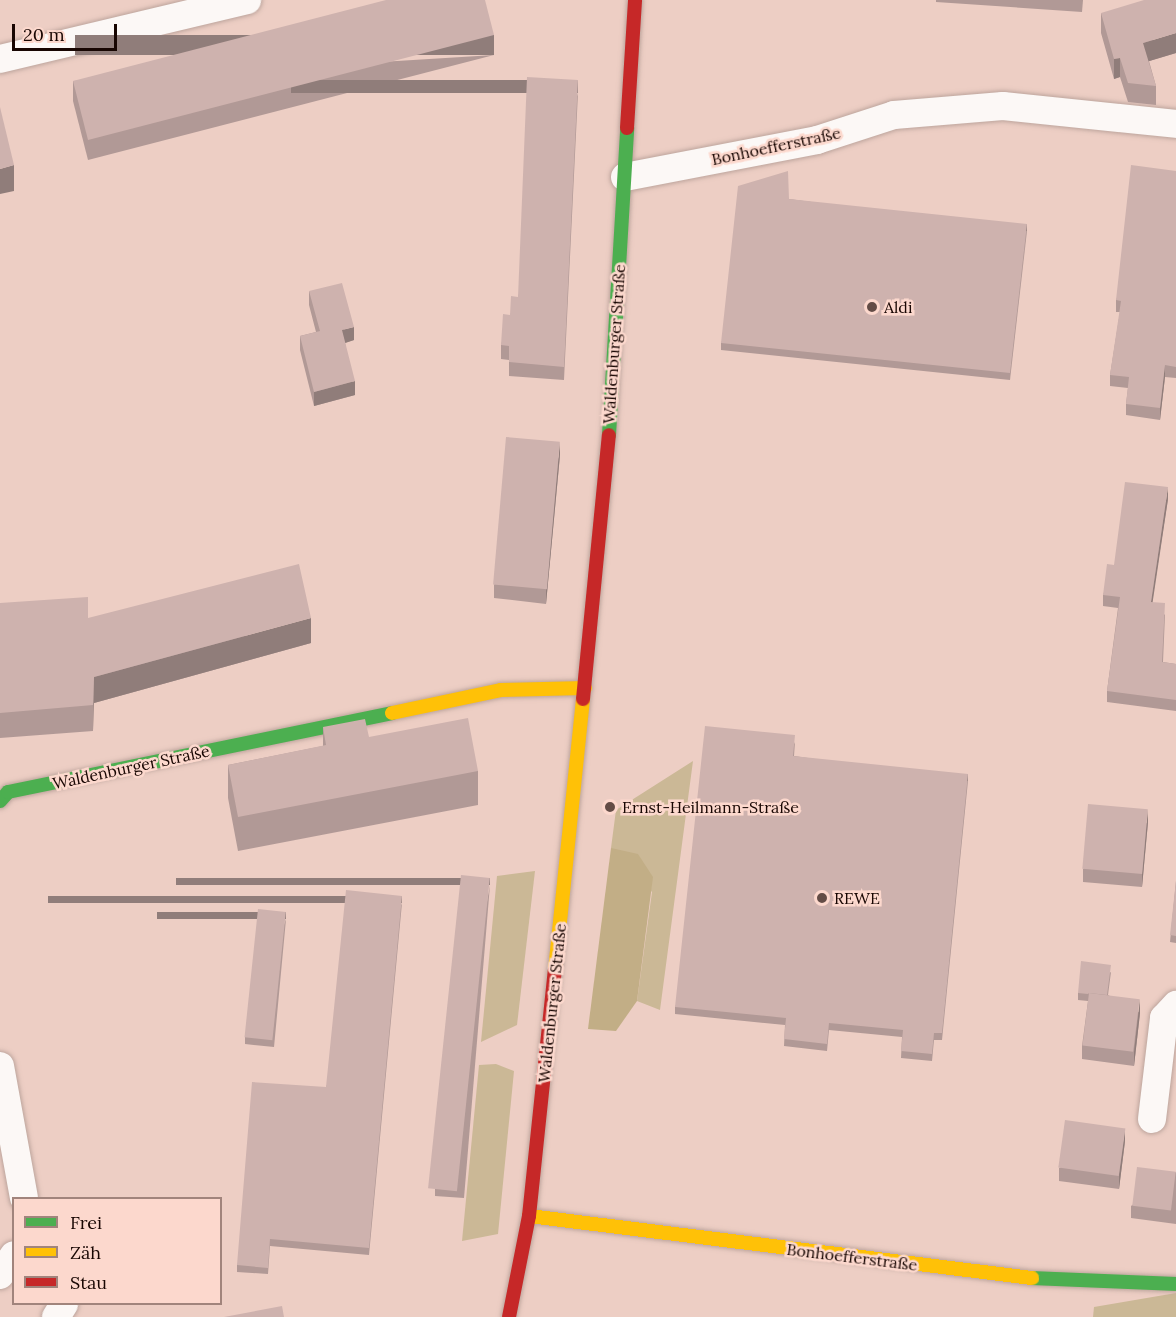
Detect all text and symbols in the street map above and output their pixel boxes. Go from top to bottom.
scale bar [15,12,120,50]
text: 20 m [23,23,65,46]
street label: Bonhoefferstraße [710,123,842,169]
street label: Waldenburger Straße [599,264,629,424]
place label: Aldi [884,297,912,317]
marker: Aldi [865,300,879,314]
street label: Waldenburger Straße [51,741,211,793]
place label: Ernst-Heilmann-Straße [622,797,799,817]
marker: Ernst-Heilmann-Straße [603,800,617,814]
place label: REWE [834,888,880,908]
marker: REWE [815,891,829,905]
street label: Waldenburger Straße [534,922,570,1084]
legend [12,1197,222,1305]
text: Frei [70,1211,102,1234]
street label: Bonhoefferstraße [786,1239,918,1275]
text: Zäh [70,1241,101,1264]
text: Stau [70,1271,107,1294]

